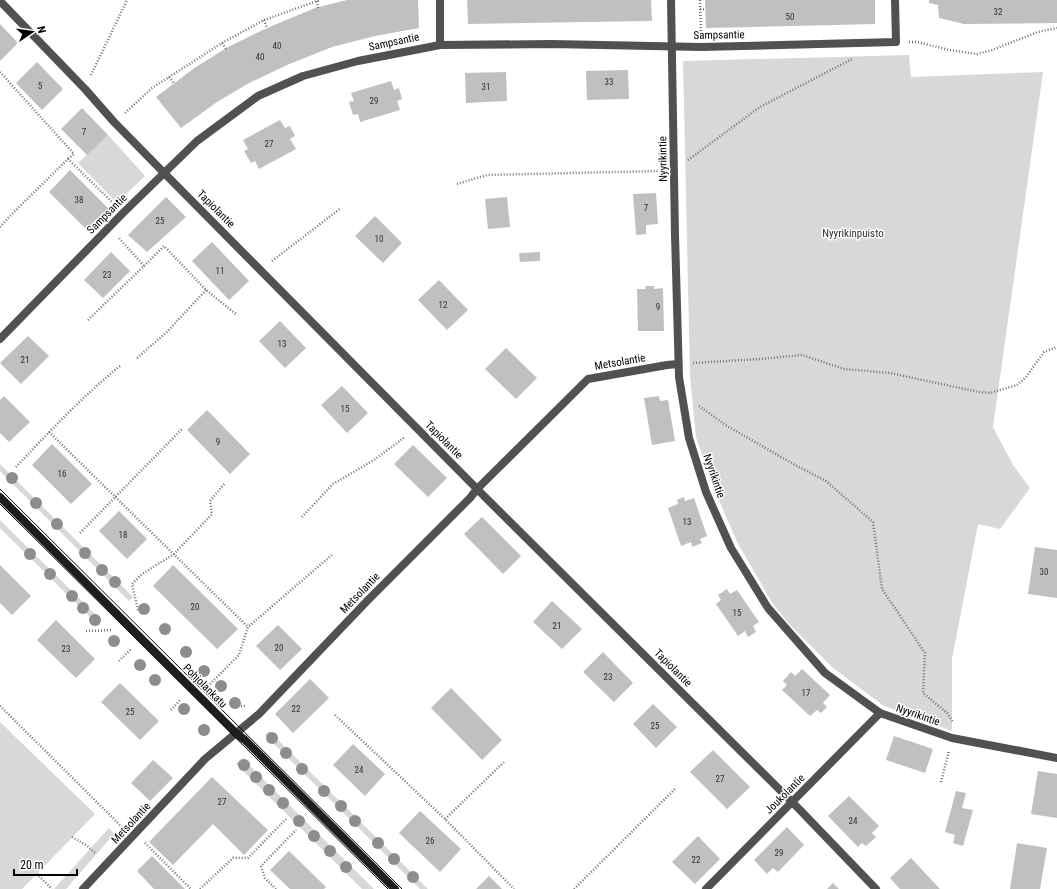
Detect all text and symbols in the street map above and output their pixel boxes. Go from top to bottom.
house number: 32 [994,7,1003,17]
north arrow [12,12,52,52]
house number: 50 [786,12,794,22]
text: N [34,25,48,35]
street label: Sampsantie [693,28,745,42]
street label: Sampsantie [368,30,420,54]
house number: 40 [273,41,281,51]
house number: 40 [256,52,264,62]
house number: 33 [605,77,613,87]
house number: 5 [38,81,43,91]
house number: 31 [482,82,490,92]
house number: 29 [370,96,378,106]
house number: 7 [82,127,87,137]
street label: Nyyrikintie [656,136,670,182]
house number: 27 [265,139,274,149]
street label: Tapiolantie [194,187,238,231]
street label: Sampsantie [84,191,130,237]
house number: 38 [75,195,83,205]
house number: 7 [644,203,649,213]
house number: 25 [156,216,165,226]
park label: Nyyrikinpuisto [822,227,884,240]
house number: 10 [375,234,383,244]
house number: 11 [216,266,224,276]
house number: 23 [103,270,111,280]
house number: 12 [439,300,448,310]
house number: 9 [656,302,660,312]
house number: 13 [278,339,286,349]
street label: Metsolantie [594,351,646,373]
house number: 21 [21,355,29,365]
house number: 15 [341,404,350,414]
street label: Tapiolantie [422,418,466,462]
house number: 9 [216,437,220,447]
street label: Nyyrikintie [700,452,728,500]
house number: 16 [58,469,66,479]
house number: 13 [683,517,691,527]
house number: 18 [119,530,127,540]
house number: 30 [1040,567,1048,577]
street label: Metsolantie [337,570,383,616]
house number: 20 [191,602,199,612]
house number: 15 [733,608,742,618]
house number: 21 [553,621,561,631]
house number: 20 [275,643,283,653]
house number: 23 [62,644,70,654]
street label: Tapiolantie [651,646,695,690]
street label: Pohjolankatu [180,661,230,711]
house number: 23 [604,672,612,682]
house number: 17 [802,688,811,698]
street label: Nyyrikintie [894,701,942,729]
house number: 22 [292,704,301,714]
house number: 25 [126,707,135,717]
house number: 25 [651,721,660,731]
house number: 24 [355,765,364,775]
street label: Joukolantie [762,771,808,817]
house number: 27 [716,774,725,784]
house number: 27 [218,797,227,807]
street label: Metsolantie [109,800,153,846]
house number: 24 [849,816,858,826]
house number: 26 [426,836,434,846]
house number: 29 [775,848,783,858]
scale bar [14,851,77,877]
house number: 22 [692,855,701,865]
text: 20 m [20,858,44,872]

